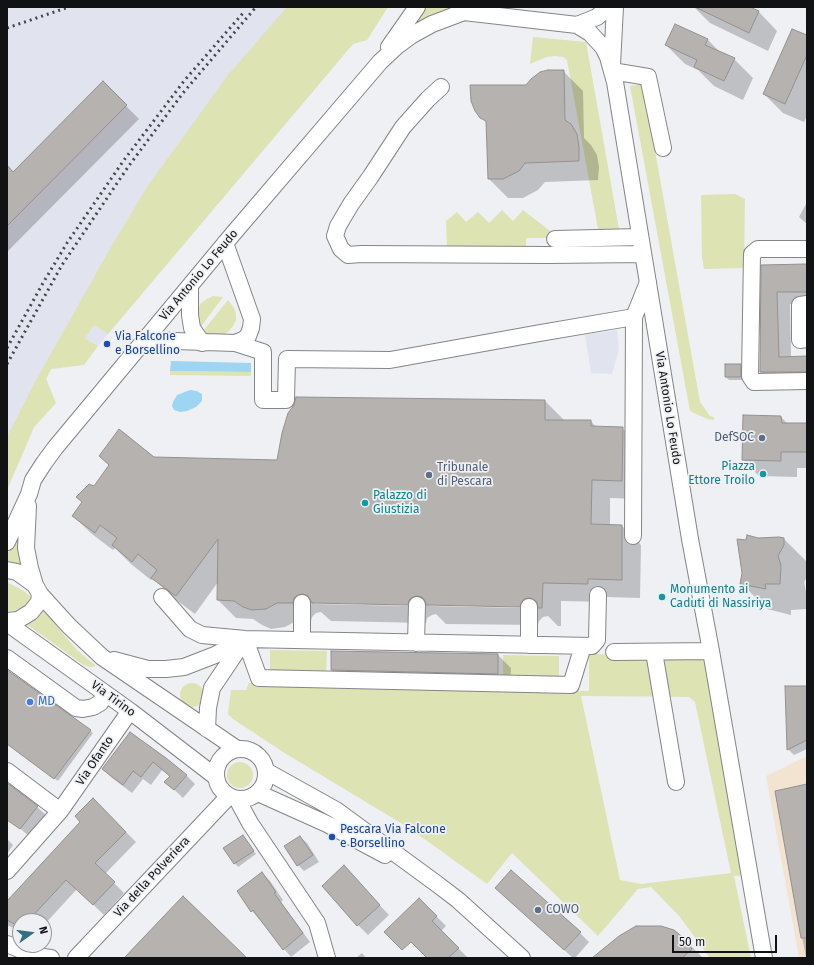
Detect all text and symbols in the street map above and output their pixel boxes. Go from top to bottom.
street label: Via Antonio Lo Feudo [157,227,241,323]
place label: Via Falcone e Borsellino [115,330,180,358]
marker: Via Falcone e Borsellino [102,339,112,349]
street label: Via Antonio Lo Feudo [652,350,684,466]
place label: DefSOC [714,431,754,445]
marker: DefSOC [757,433,767,443]
place label: Piazza Ettore Troilo [688,460,755,488]
place label: Tribunale di Pescara [437,461,492,489]
marker: Piazza Ettore Troilo [758,469,768,479]
marker: Tribunale di Pescara [424,470,434,480]
place label: Palazzo di Giustizia [373,489,427,517]
marker: Palazzo di Giustizia [360,498,370,508]
place label: Monumento ai Caduti di Nassiriya [670,583,771,611]
marker: Monumento ai Caduti di Nassiriya [657,592,667,602]
street label: Via Tirino [88,678,138,720]
place label: MD [38,695,55,709]
marker: MD [25,697,35,707]
street label: Via Ofanto [73,734,117,788]
place label: Pescara Via Falcone e Borsellino [340,823,446,851]
marker: Pescara Via Falcone e Borsellino [327,832,337,842]
street label: Via della Polveriera [111,834,193,920]
place label: COWO [546,903,579,917]
marker: COWO [533,905,543,915]
north arrow [12,913,52,953]
text: N [36,925,50,935]
scale bar [674,927,779,953]
text: 50 m [679,935,705,949]

